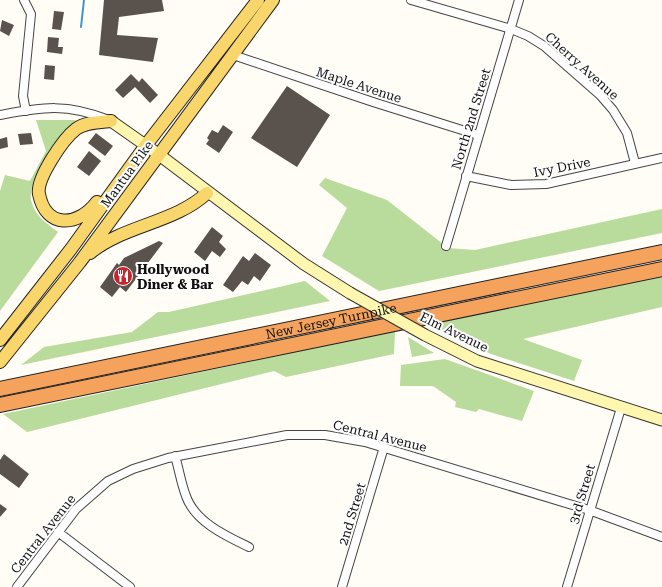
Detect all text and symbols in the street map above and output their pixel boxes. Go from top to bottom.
street label: Cherry Avenue [542,29,622,103]
street label: Maple Avenue [314,64,404,106]
street label: North 2nd Street [448,67,494,171]
street label: Mantua Pike [98,138,156,210]
street label: Ivy Drive [532,154,592,180]
place label: Hollywood Diner & Bar [137,262,214,292]
restaurant icon: Hollywood Diner & Bar [112,265,134,287]
street label: New Jersey Turnpike [264,300,398,341]
street label: Elm Avenue [417,309,491,355]
street label: Central Avenue [332,417,428,455]
street label: 3rd Street [566,462,598,526]
street label: 2nd Street [335,481,369,547]
street label: Central Avenue [8,492,78,576]

